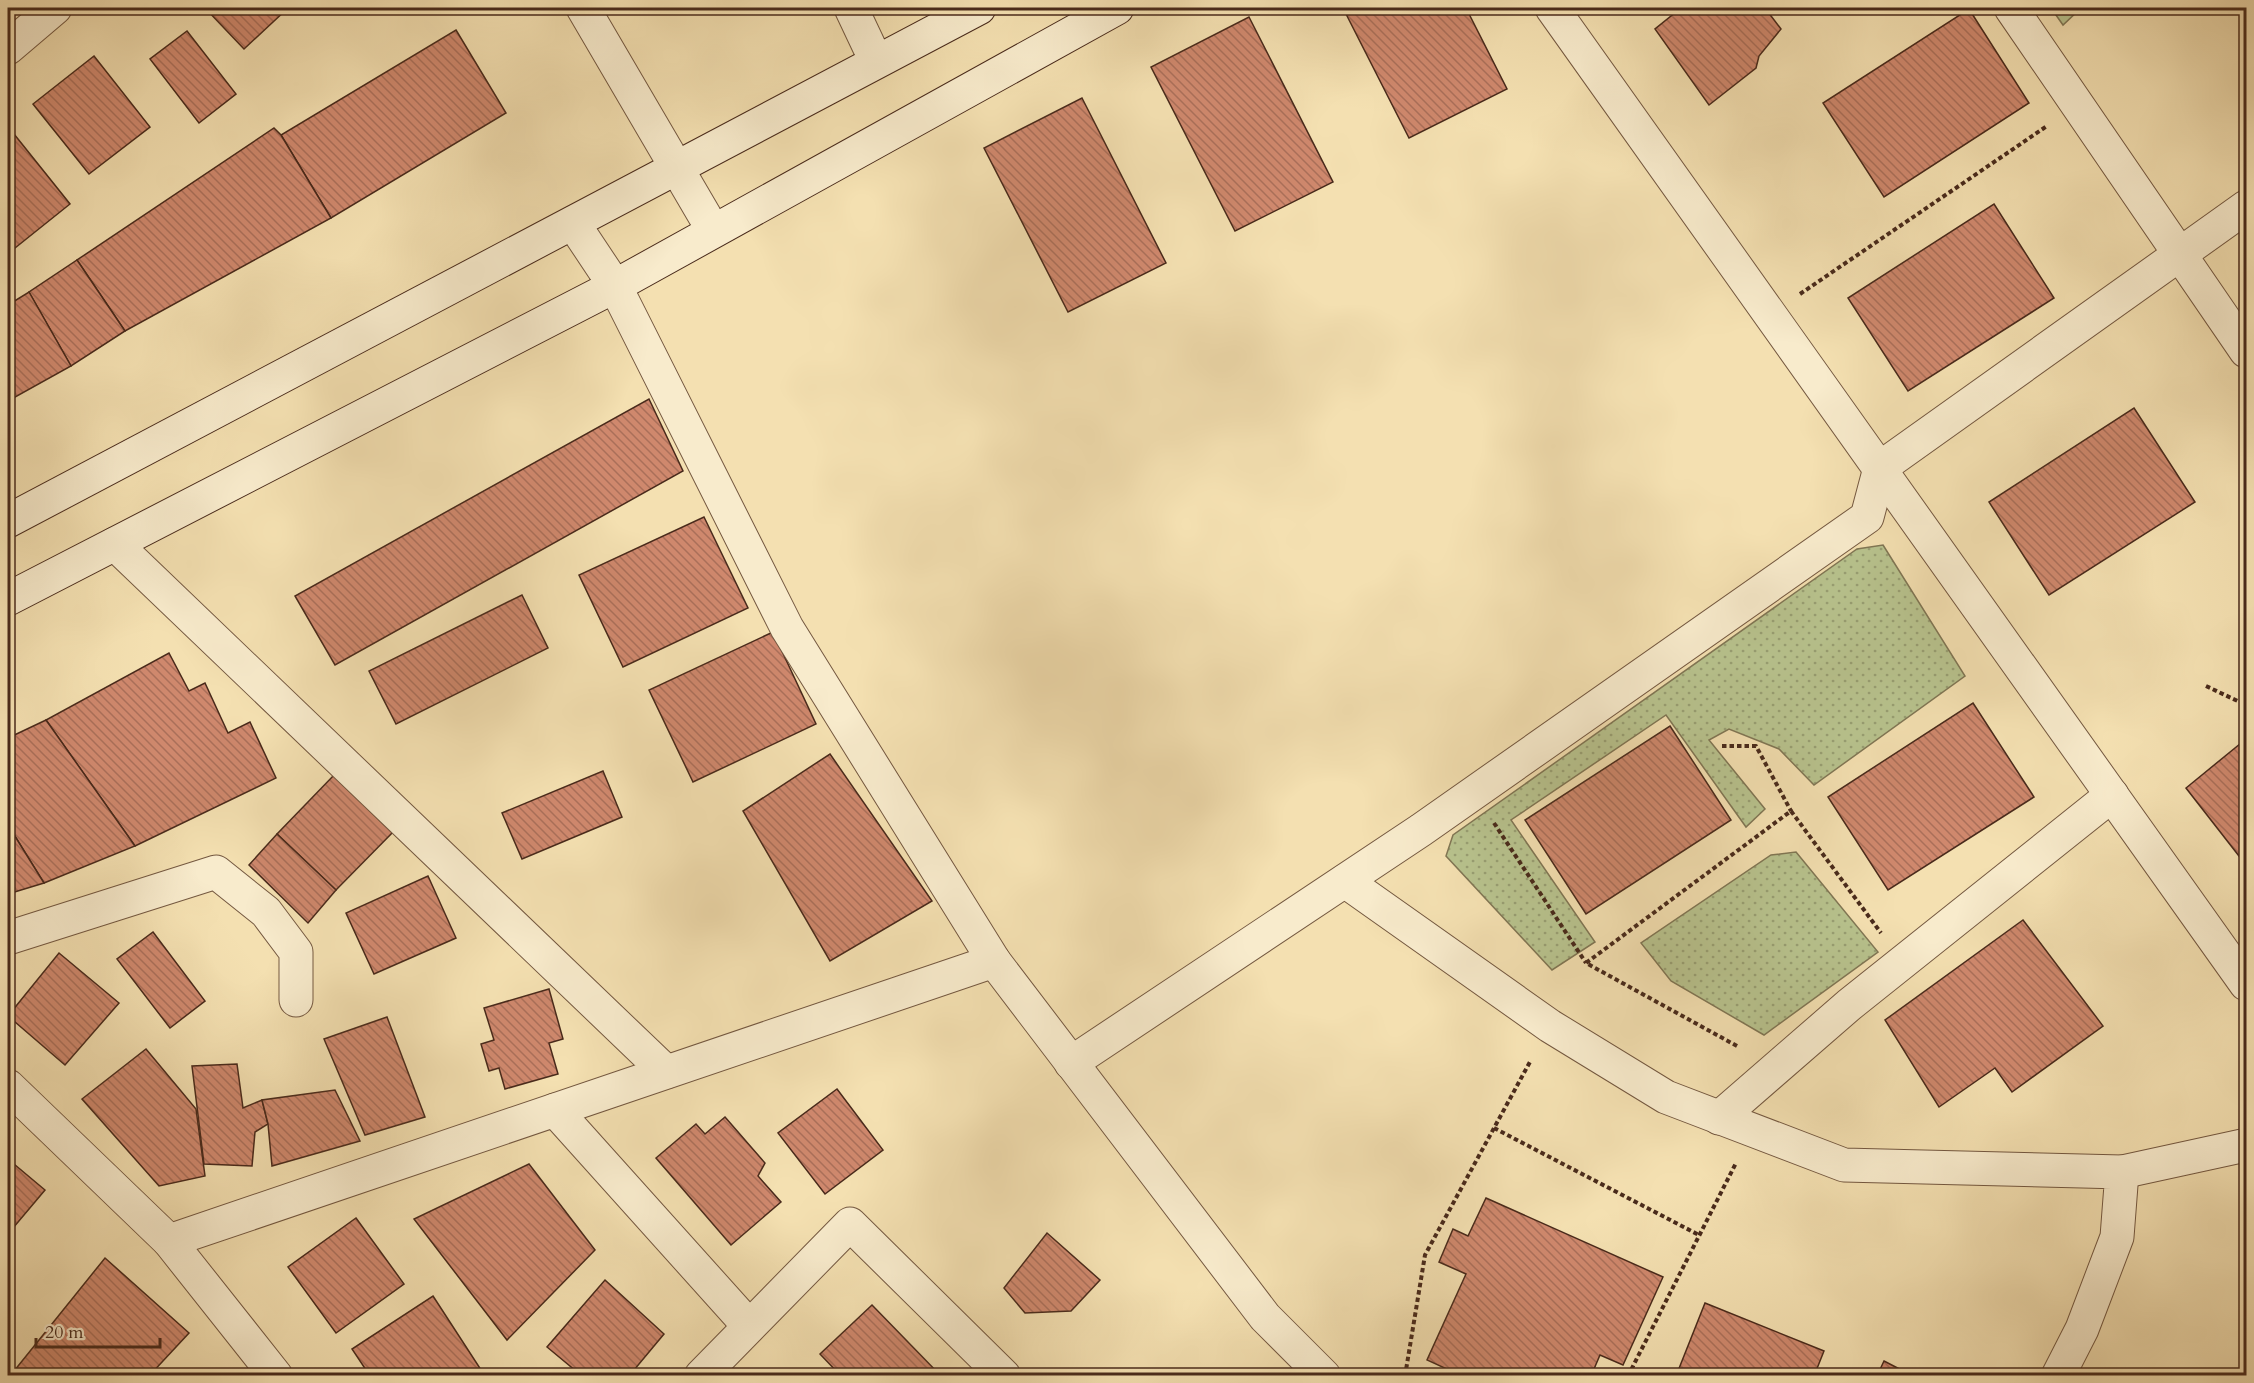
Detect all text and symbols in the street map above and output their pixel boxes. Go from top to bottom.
scale bar [36,1311,160,1349]
text: 20 m [45,1320,84,1345]

